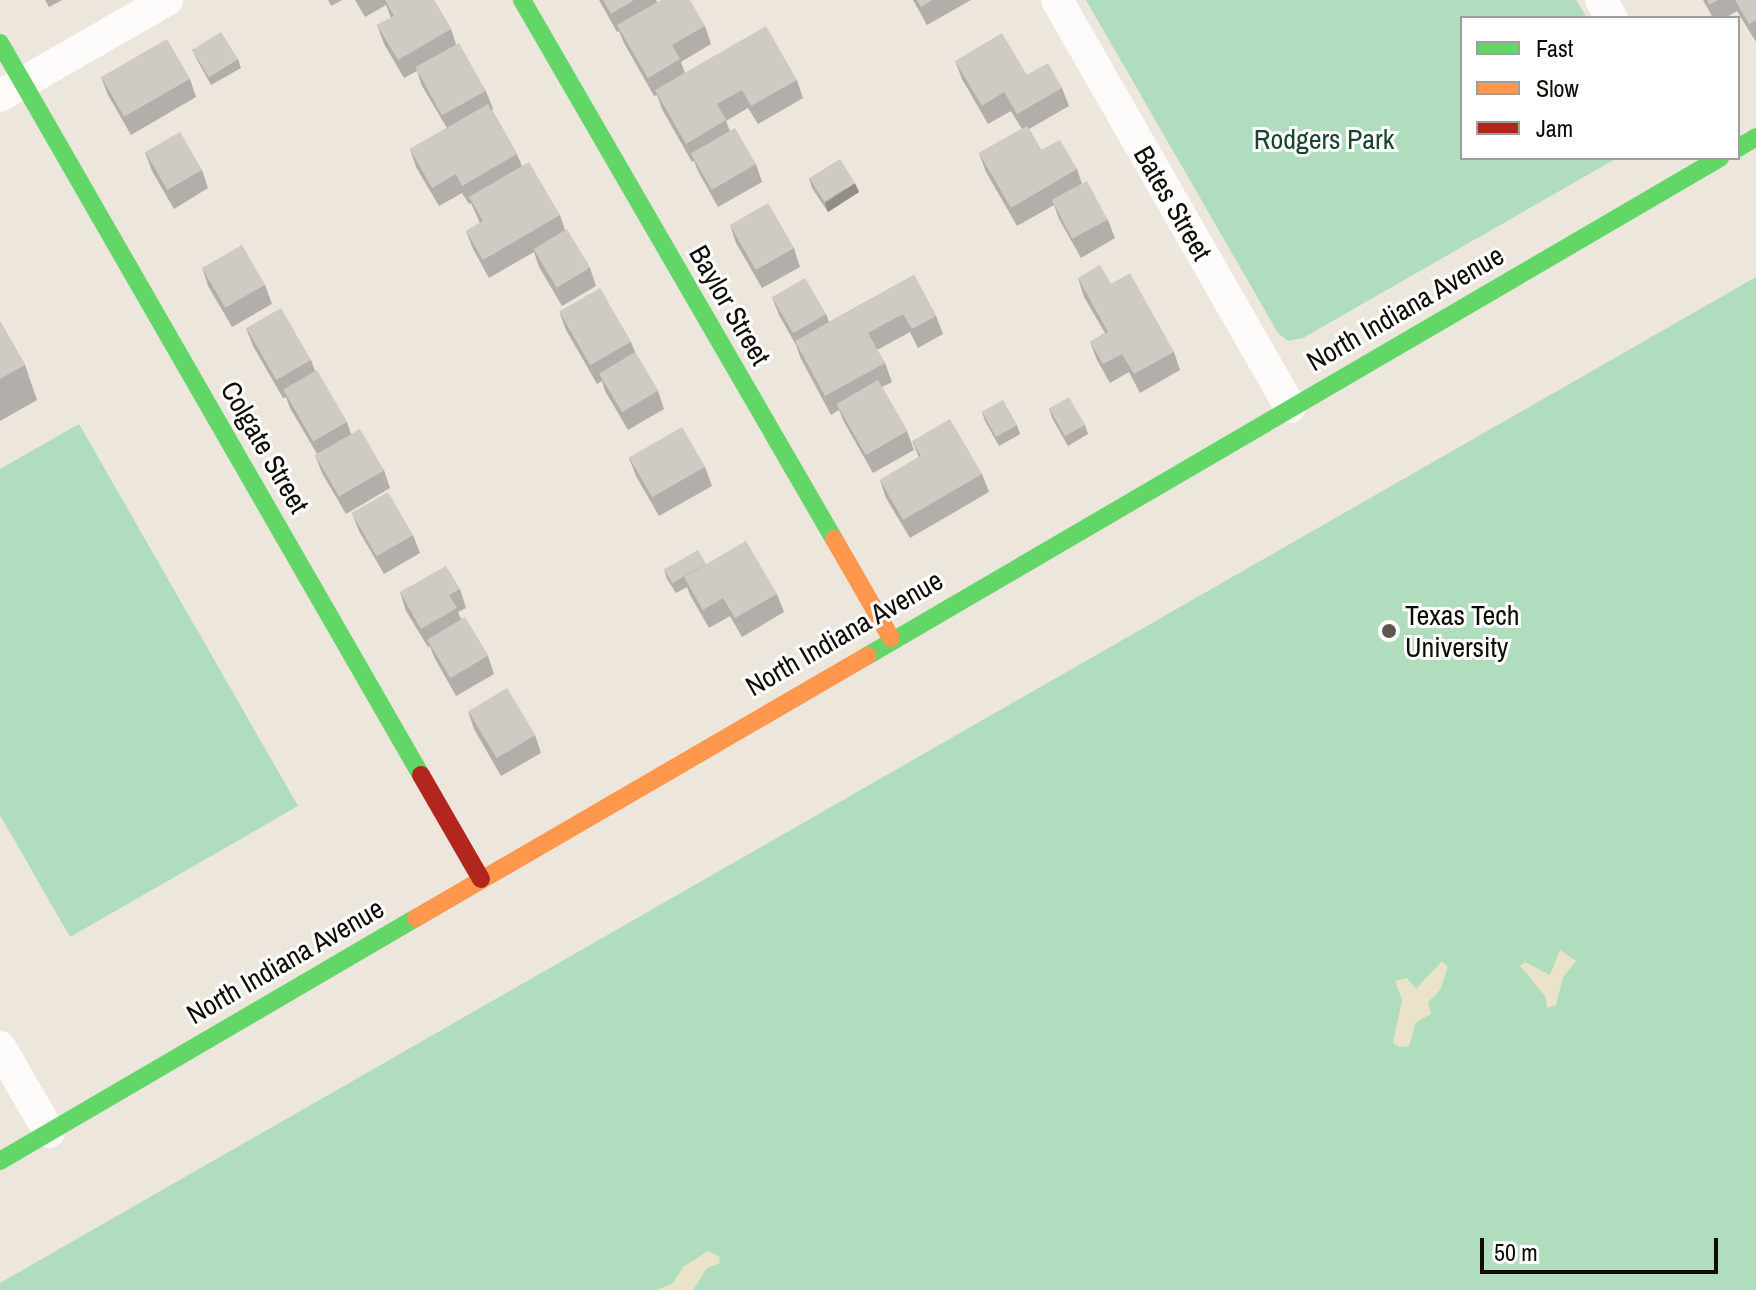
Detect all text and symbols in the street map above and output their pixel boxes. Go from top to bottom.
legend [1460,16,1740,160]
text: Fast [1536,32,1573,64]
text: Slow [1536,72,1579,104]
text: Jam [1536,112,1573,144]
park label: Rodgers Park [1254,122,1394,156]
street label: Bates Street [1127,140,1219,266]
street label: North Indiana Avenue [1300,238,1510,378]
street label: Baylor Street [682,239,778,371]
street label: Colgate Street [214,375,316,519]
street label: North Indiana Avenue [739,563,949,703]
place label: Texas Tech University [1405,598,1520,664]
marker: Texas Tech University [1380,622,1398,640]
street label: North Indiana Avenue [180,891,390,1031]
scale bar [1484,1222,1722,1272]
text: 50 m [1494,1236,1538,1268]

